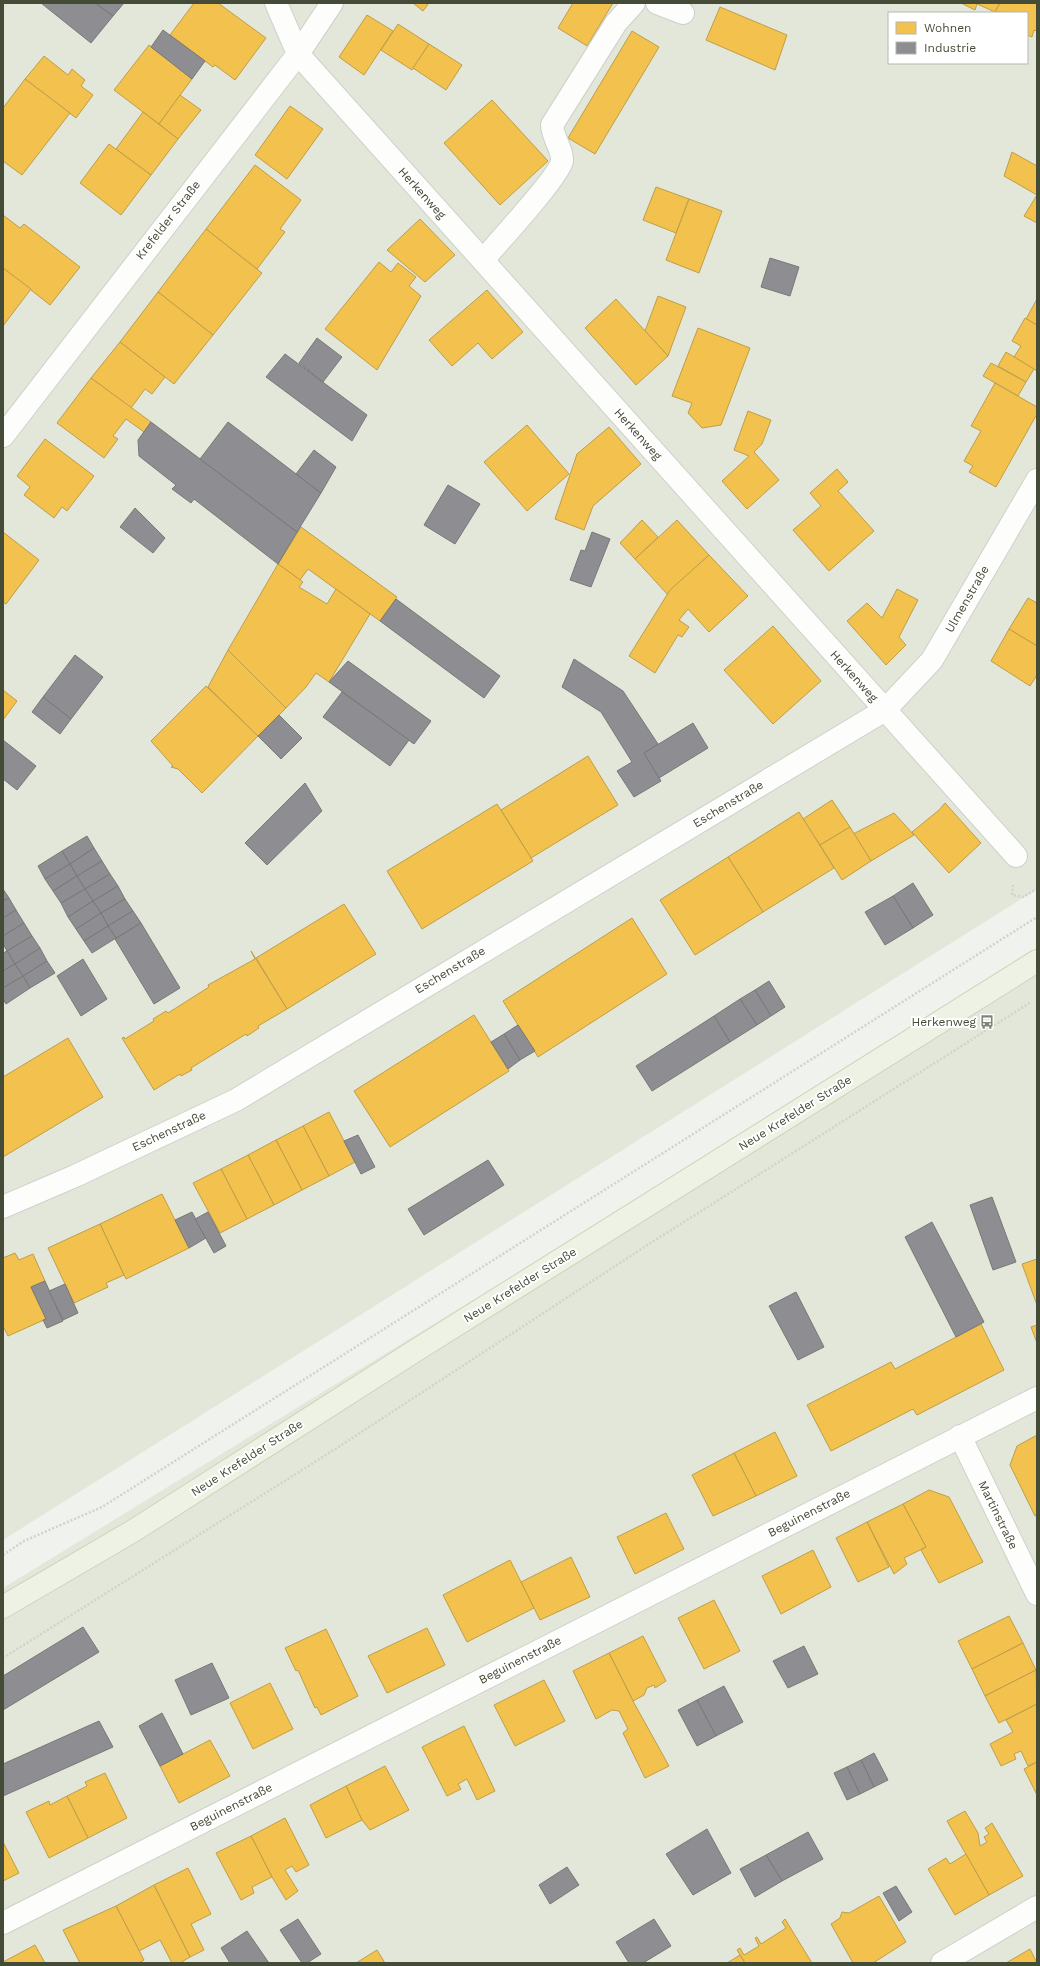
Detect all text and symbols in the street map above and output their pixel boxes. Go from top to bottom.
legend [888,12,1028,64]
text: Wohnen [924,21,972,35]
text: Industrie [924,41,976,55]
street label: Herkenweg [395,164,449,222]
street label: Krefelder Straße [133,178,203,262]
street label: Herkenweg [611,405,665,463]
street label: Ulmenstraße [942,563,992,635]
street label: Herkenweg [827,647,881,705]
street label: Eschenstraße [690,777,766,831]
street label: Eschenstraße [412,943,488,997]
bus stop icon: Herkenweg [979,1014,995,1030]
place label: Herkenweg [911,1015,977,1029]
street label: Neue Krefelder Straße [736,1072,854,1153]
street label: Eschenstraße [130,1108,208,1154]
street label: Neue Krefelder Straße [461,1244,579,1325]
street label: Neue Krefelder Straße [189,1417,306,1499]
street label: Martinstraße [975,1479,1021,1552]
street label: Beguinenstraße [765,1486,853,1540]
street label: Beguinenstraße [476,1633,564,1687]
street label: Beguinenstraße [187,1780,275,1834]

